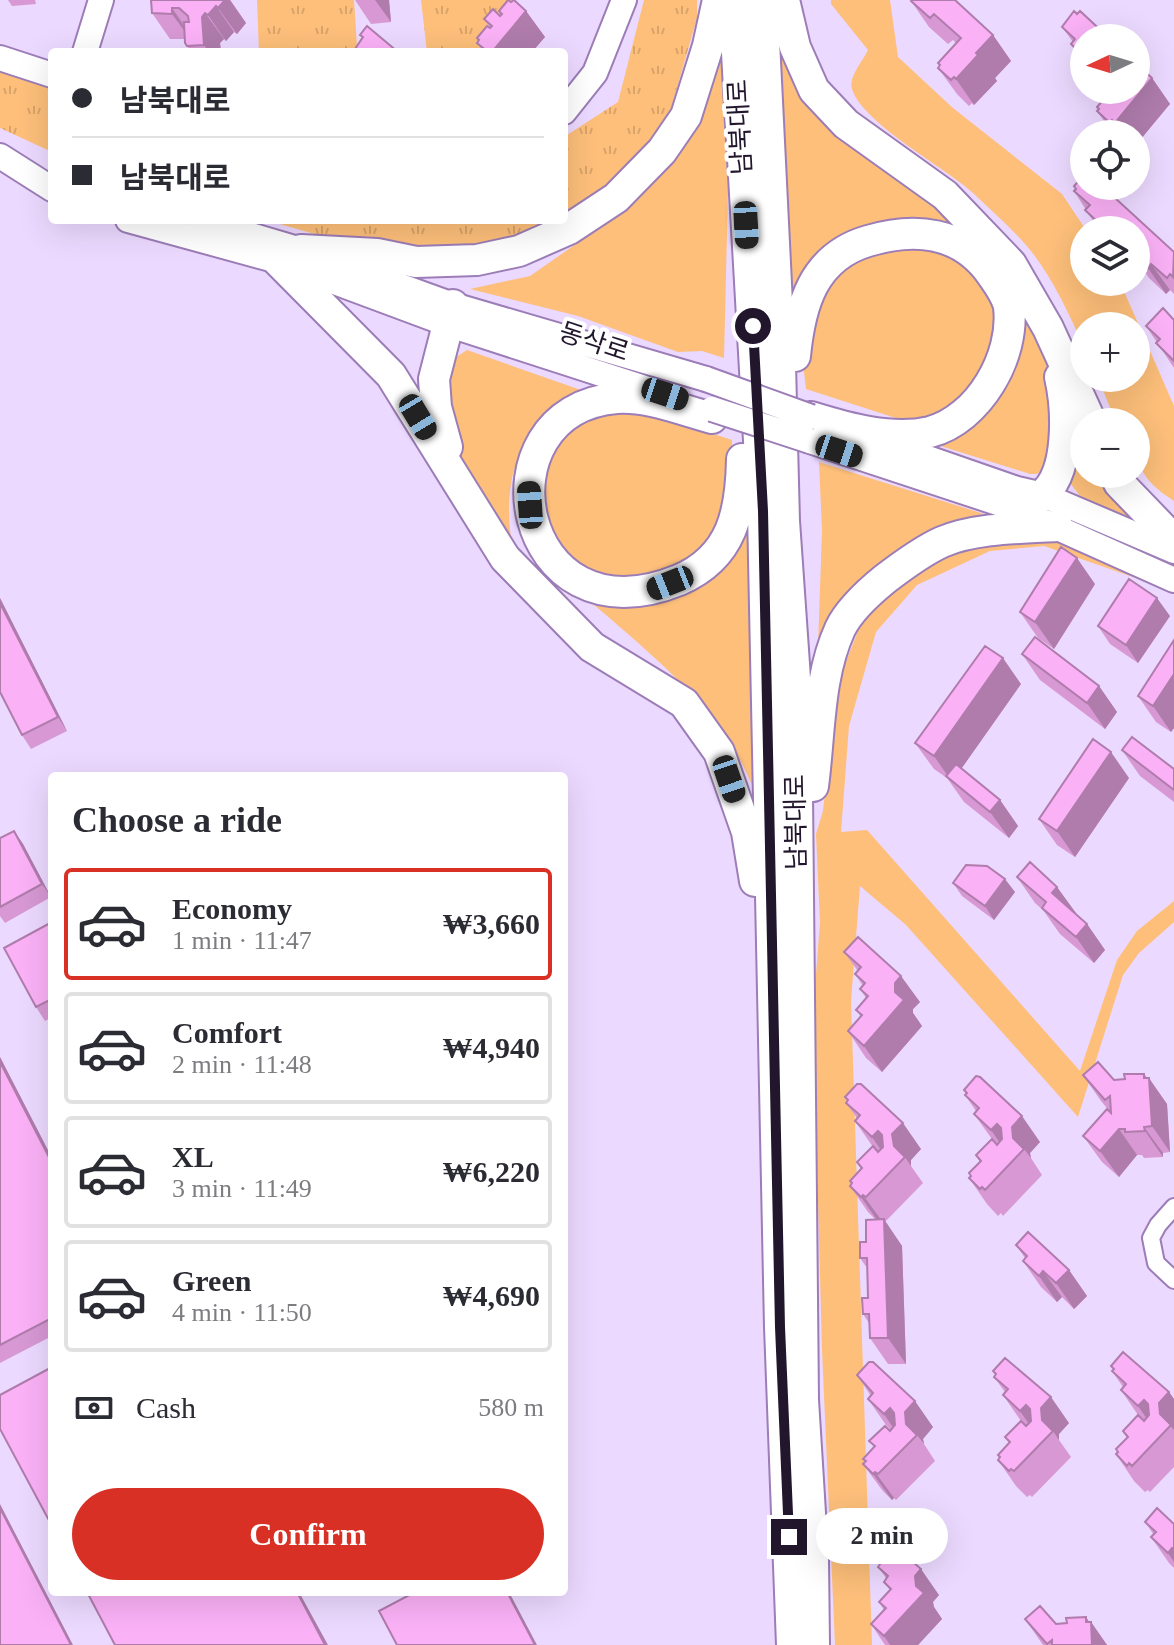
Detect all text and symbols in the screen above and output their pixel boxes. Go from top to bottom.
north arrow [1070,24,1150,104]
map controls [1070,24,1150,488]
street label: 남북대로 [723,78,757,176]
text: 남북대로 [120,84,230,117]
button: locate [1070,120,1150,200]
text: 남북대로 [120,161,230,194]
car [733,200,759,250]
button: layers [1070,216,1150,296]
route start [735,308,771,344]
button: + [1070,312,1150,392]
street label: 동삭로 [555,317,633,367]
car [638,375,692,413]
car [395,390,441,444]
button: − [1070,408,1150,488]
car [812,432,866,470]
car [516,480,544,530]
car [643,563,697,603]
car [710,752,748,806]
street label: 남북대로 [781,774,811,870]
text: Choose a ride [72,800,282,840]
icon: car [76,888,148,960]
text: Economy [172,892,292,925]
text: ₩3,660 [443,907,540,940]
text: 1 min · 11:47 [172,926,312,955]
icon: car [76,1012,148,1084]
text: Comfort [172,1016,282,1049]
text: ₩4,940 [443,1031,540,1064]
text: 2 min · 11:48 [172,1050,312,1079]
icon: car [76,1136,148,1208]
text: XL [172,1140,214,1173]
text: ₩6,220 [443,1155,540,1188]
text: 3 min · 11:49 [172,1174,312,1203]
icon: car [76,1260,148,1332]
text: Green [172,1264,251,1297]
text: ₩4,690 [443,1279,540,1312]
text: 4 min · 11:50 [172,1298,312,1327]
icon: cash [72,1386,116,1430]
text: Cash [136,1391,196,1424]
text: 580 m [478,1393,544,1422]
button: Confirm [72,1488,544,1580]
callout: 2 min [817,1509,949,1565]
route end [771,1519,807,1555]
text: 2 min [851,1521,913,1550]

